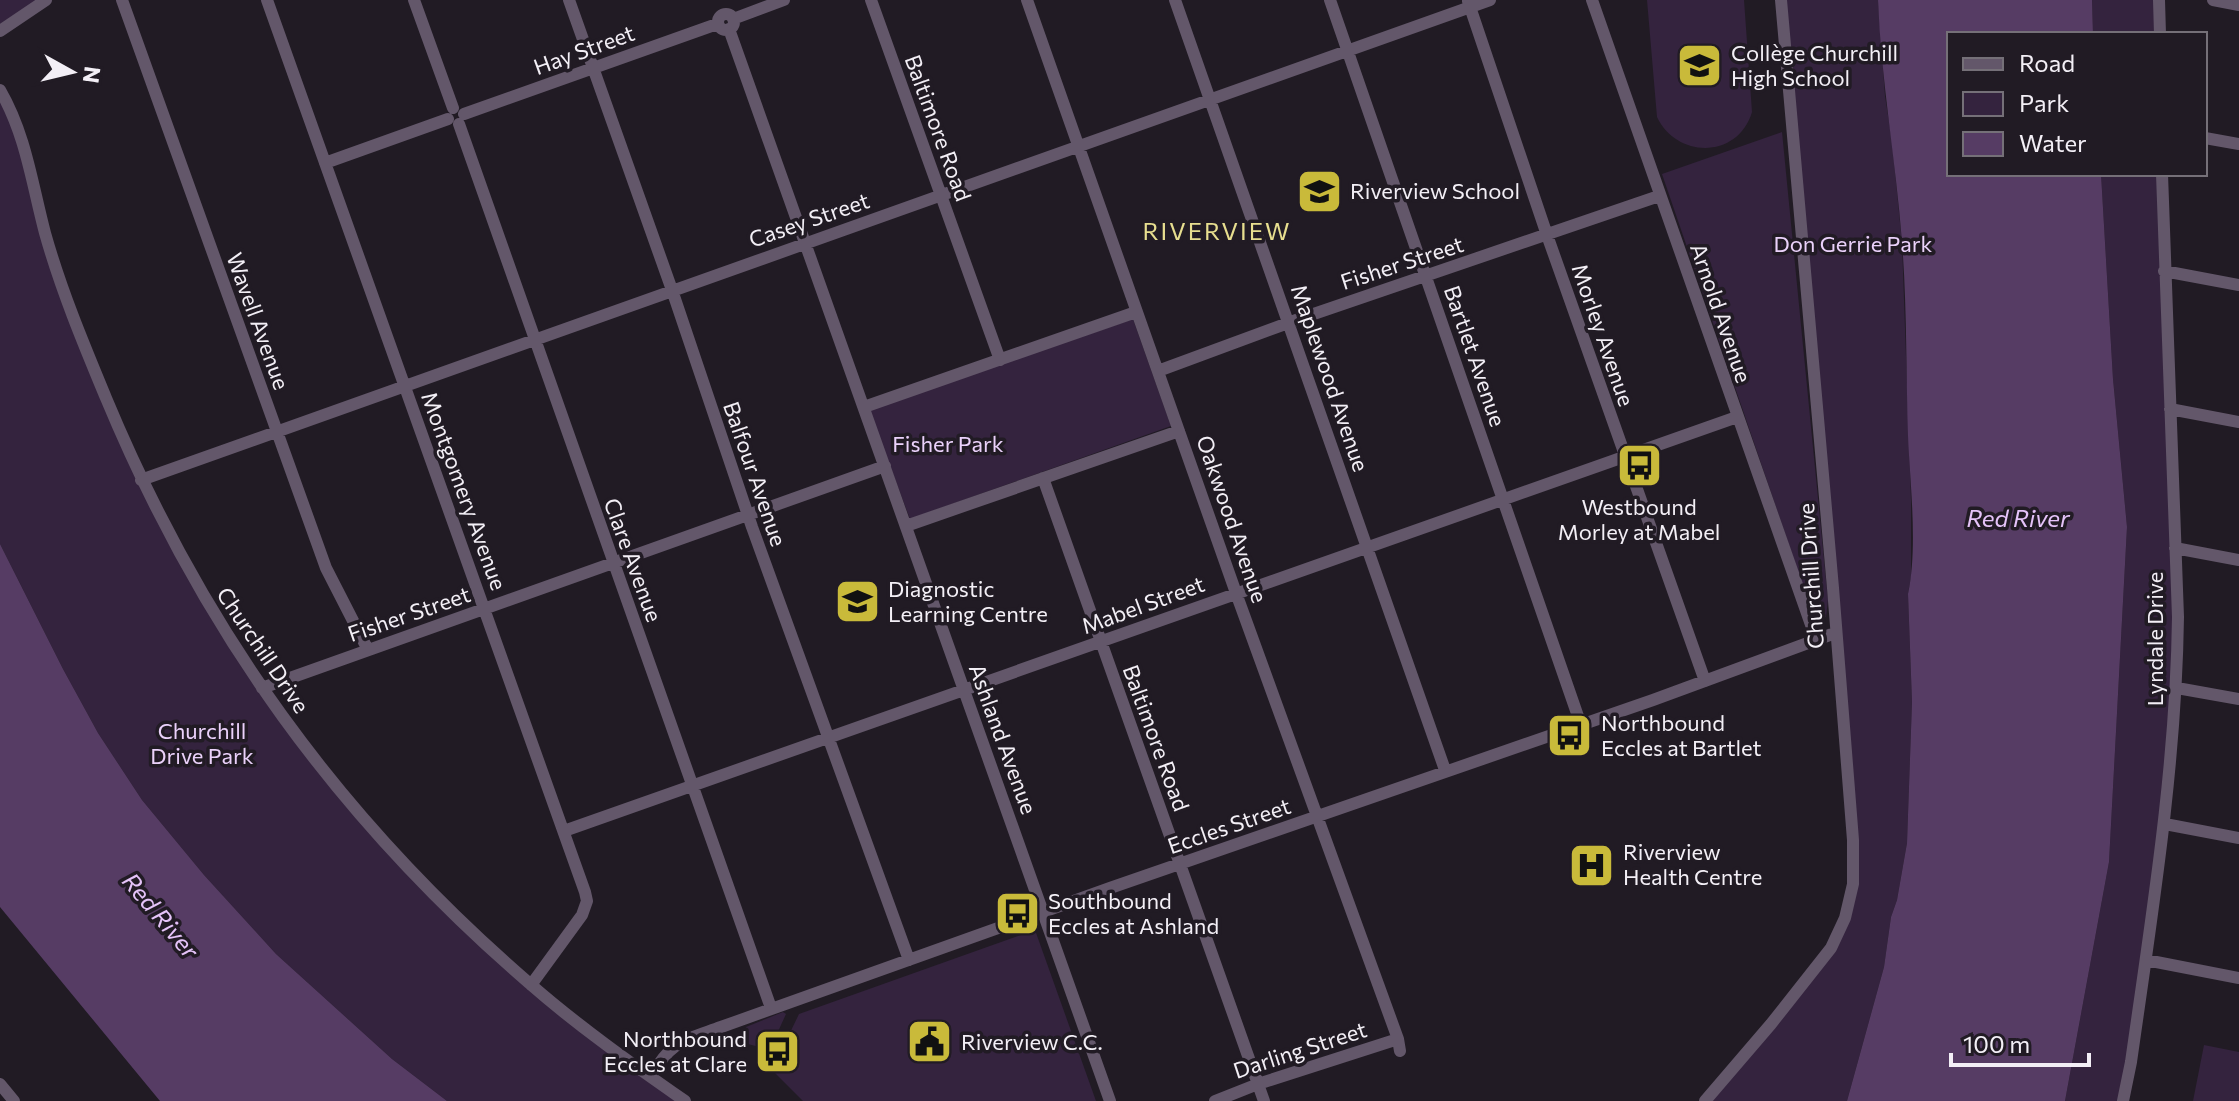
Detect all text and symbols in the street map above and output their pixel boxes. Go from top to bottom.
street label: Hay Street [530,19,638,80]
north arrow [32,32,112,112]
legend [1947,32,2207,176]
place label: Collège Churchill High School [1731,39,1898,91]
school or university icon: Collège Churchill High School [1676,42,1724,90]
text: Road [2019,48,2075,77]
street label: Baltimore Road [899,51,977,205]
text: N [78,65,107,85]
text: Park [2019,88,2069,117]
text: Water [2019,128,2087,157]
school or university icon: Riverview School [1295,167,1343,215]
place label: Riverview School [1350,177,1520,204]
street label: Casey Street [745,186,873,253]
district label: RIVERVIEW [1142,216,1292,245]
street label: Fisher Street [1337,230,1467,295]
park label: Don Gerrie Park [1774,230,1933,257]
street label: Arnold Avenue [1685,240,1758,386]
street label: Wavell Avenue [221,249,296,393]
street label: Morley Avenue [1566,260,1640,410]
street label: Maplewood Avenue [1286,281,1375,475]
street label: Bartlet Avenue [1439,282,1512,430]
street label: Montgomery Avenue [416,388,513,594]
street label: Balfour Avenue [718,398,793,550]
park label: Fisher Park [892,430,1004,457]
street label: Oakwood Avenue [1191,432,1274,606]
bus stop icon: Westbound Morley at Mabel [1615,442,1663,490]
place label: Westbound Morley at Mabel [1558,493,1720,545]
street label: Clare Avenue [599,494,668,625]
street label: Churchill Drive [1792,502,1829,650]
water label: Red River [1967,503,2071,532]
street label: Mabel Street [1078,570,1208,639]
street label: Lyndale Drive [2141,572,2168,706]
place label: Diagnostic Learning Centre [888,575,1048,627]
school or university icon: Diagnostic Learning Centre [833,578,881,626]
street label: Fisher Street [344,580,474,647]
street label: Churchill Drive [211,582,315,718]
street label: Ashland Avenue [964,660,1043,818]
street label: Baltimore Road [1117,661,1195,815]
place label: Northbound Eccles at Bartlet [1601,709,1762,761]
bus stop icon: Northbound Eccles at Bartlet [1546,712,1594,760]
park label: Churchill Drive Park [150,717,254,769]
street label: Eccles Street [1164,792,1294,859]
place label: Riverview Health Centre [1623,838,1762,890]
hospital icon: Riverview Health Centre [1568,841,1616,889]
water label: Red River [117,866,206,965]
place label: Southbound Eccles at Ashland [1048,887,1219,939]
bus stop icon: Southbound Eccles at Ashland [993,890,1041,938]
street label: Darling Street [1230,1015,1370,1084]
scale bar [1951,1017,2089,1067]
public building icon: Riverview C.C. [906,1018,954,1066]
place label: Northbound Eccles at Clare [604,1025,747,1077]
bus stop icon: Northbound Eccles at Clare [754,1028,802,1076]
place label: Riverview C.C. [961,1028,1103,1055]
text: 100 m [1963,1029,2030,1058]

